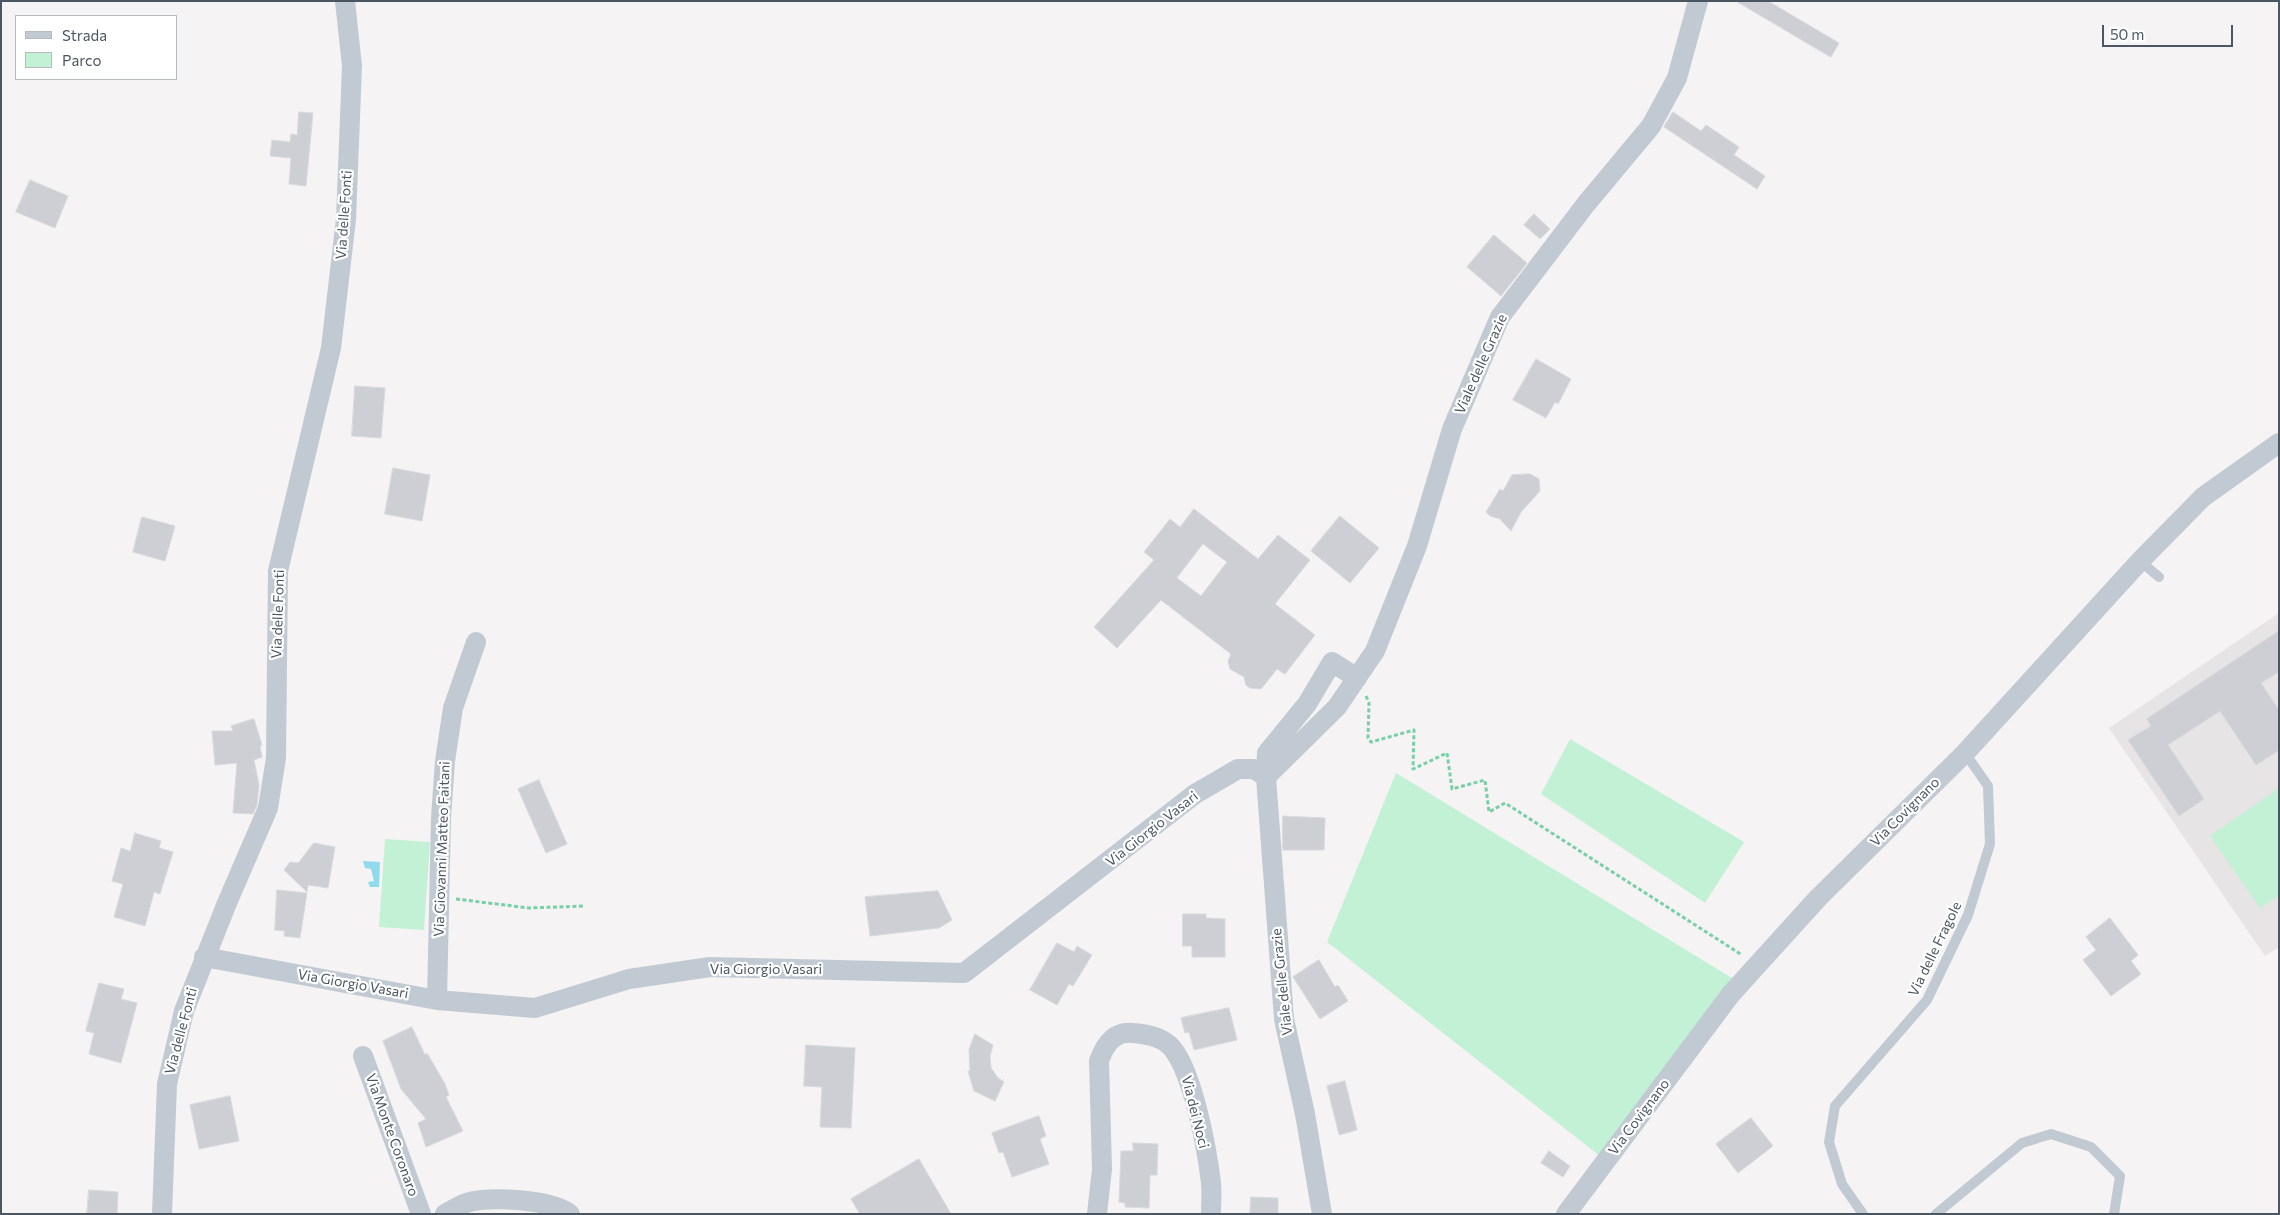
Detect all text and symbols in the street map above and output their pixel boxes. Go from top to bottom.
legend [15,15,178,80]
scale bar [2105,15,2236,47]
text: 50 m [2110,25,2144,43]
text: Strada [62,26,107,44]
text: Parco [62,51,101,69]
street label: Via delle Fonti [333,170,355,260]
street label: Viale delle Grazie [1451,311,1511,417]
street label: Via delle Fonti [268,569,288,659]
street label: Via Giovanni Matteo Faitani [431,761,453,937]
street label: Via Covignano [1867,774,1943,850]
street label: Via Giorgio Vasari [1103,788,1201,870]
street label: Via delle Fragole [1905,899,1965,999]
street label: Viale delle Grazie [1268,928,1296,1036]
street label: Via Giorgio Vasari [710,961,822,977]
street label: Via Giorgio Vasari [296,966,410,1002]
street label: Via delle Fonti [161,986,201,1076]
street label: Via Monte Coronaro [362,1071,422,1199]
street label: Via dei Noci [1178,1074,1212,1150]
street label: Via Covignano [1605,1076,1673,1158]

